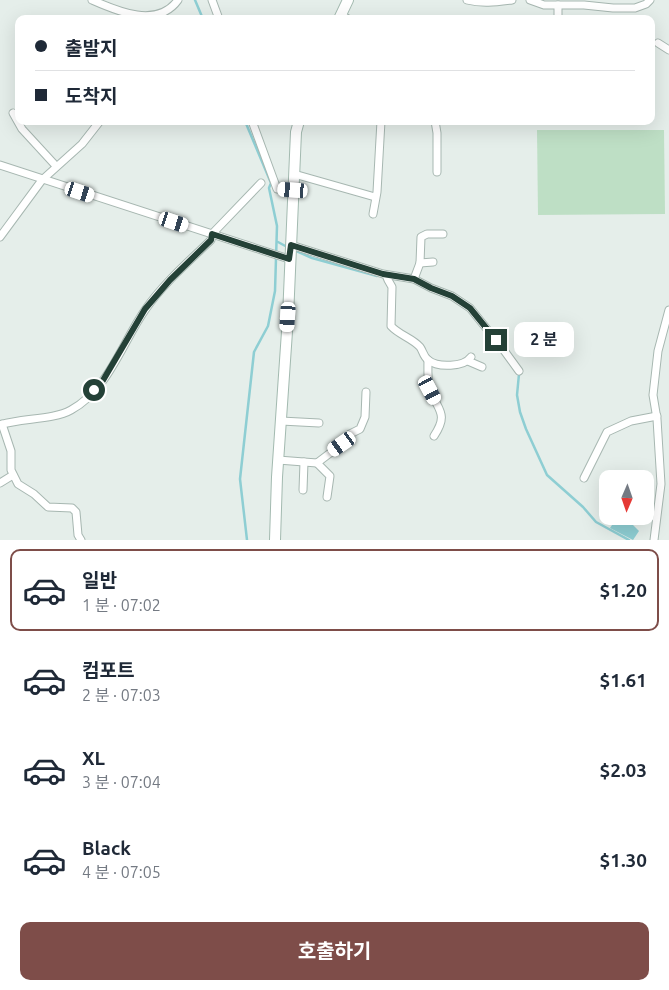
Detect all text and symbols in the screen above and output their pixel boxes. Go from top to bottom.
text: 출발지 [65,37,117,59]
text: 도착지 [65,85,117,107]
car [63,180,96,204]
car [277,181,308,199]
car [157,210,190,234]
car [279,302,296,332]
callout: 2 분 [514,322,574,358]
route end [485,329,507,351]
text: 2 분 [530,330,558,348]
car [416,373,443,407]
route start [83,379,105,401]
car [325,429,358,459]
north arrow [599,470,654,525]
map controls [599,470,654,525]
icon: car [22,568,67,613]
text: 일반 [82,569,117,591]
text: $1.20 [599,579,647,601]
text: 1 분 · 07:02 [82,596,161,614]
icon: car [22,658,67,703]
text: 컴포트 [82,659,134,681]
text: $1.61 [599,669,647,691]
text: 2 분 · 07:03 [82,686,161,704]
text: XL [82,747,105,769]
icon: car [22,748,67,793]
text: $2.03 [599,759,647,781]
text: 3 분 · 07:04 [82,773,161,791]
text: Black [82,837,131,859]
icon: car [22,838,67,883]
text: $1.30 [599,849,647,871]
text: 4 분 · 07:05 [82,863,161,881]
button: 호출하기 [20,922,649,980]

